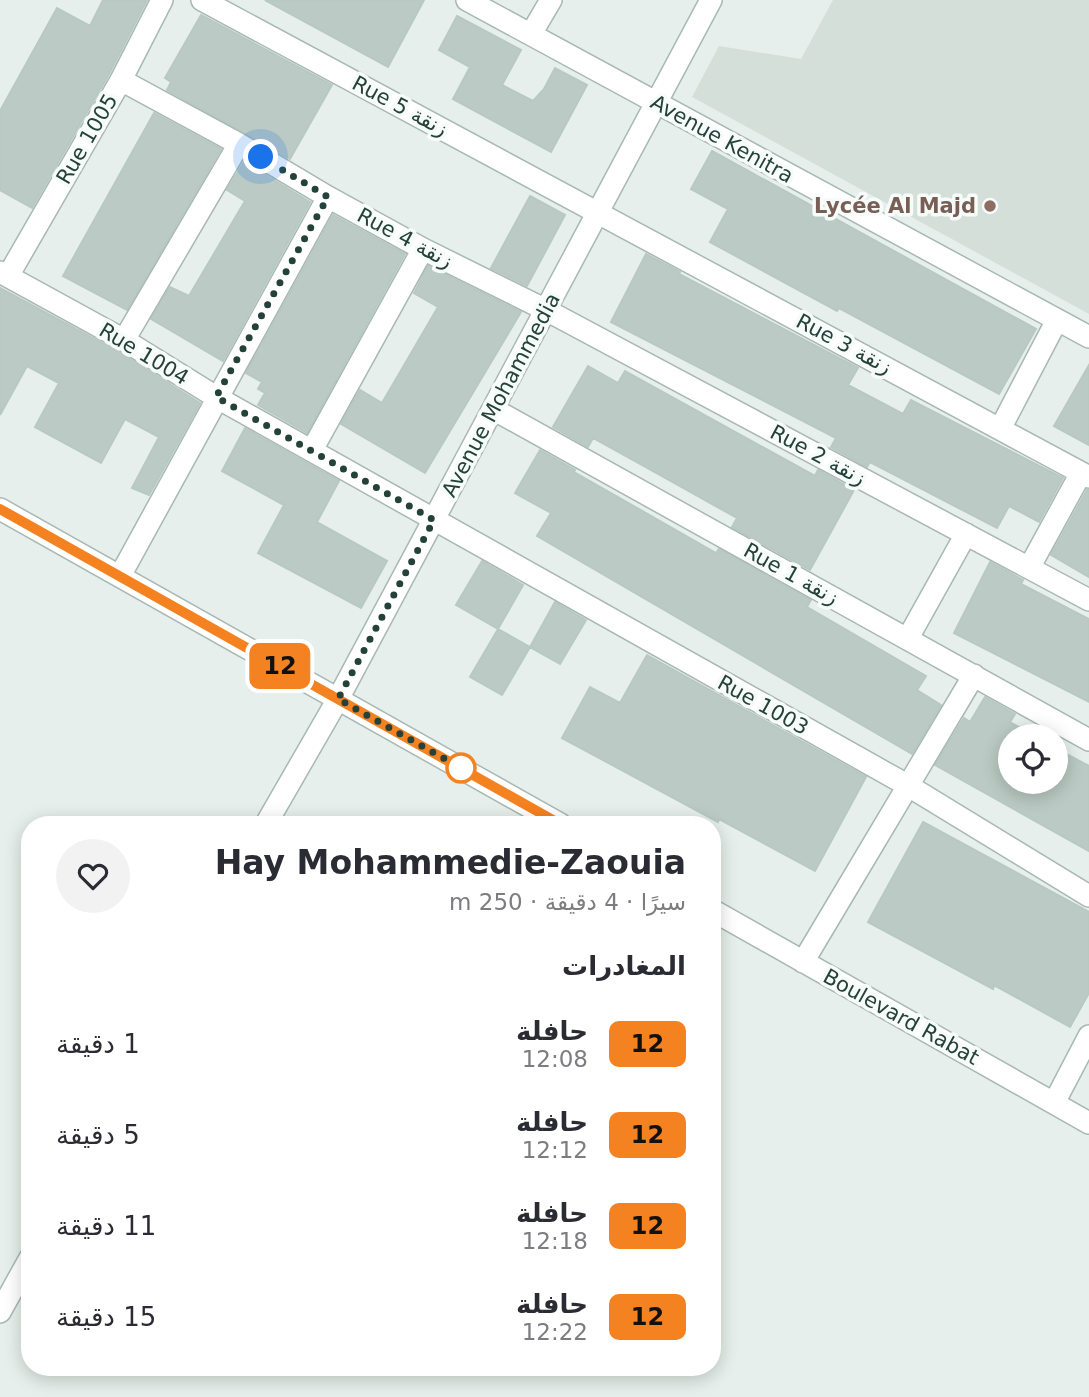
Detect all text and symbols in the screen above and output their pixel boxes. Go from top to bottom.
street label: Rue 5 زنقة [348,71,452,141]
street label: Rue 1005 [52,90,122,188]
street label: Avenue Kenitra [647,90,797,188]
your location [243,139,278,174]
place label: Lycée Al Majd [814,194,976,218]
marker: Lycée Al Majd [982,198,998,214]
street label: Rue 4 زنقة [353,203,457,273]
street label: Avenue Mohammedia [437,289,565,501]
street label: Rue 3 زنقة [792,309,896,379]
street label: Rue 1004 [95,318,193,390]
street label: Rue 2 زنقة [766,420,870,490]
street label: Rue 1 زنقة [739,538,843,610]
line badge: 12 [248,643,312,689]
text: 12 [263,652,297,680]
street label: Rue 1003 [713,670,813,740]
map controls [998,724,1068,794]
button: locate [998,724,1068,794]
unlabelled marker [446,753,476,783]
button: heart [56,839,130,913]
text: Hay Mohammedie-Zaouia [215,843,686,882]
text: سيرًا · 4 دقيقة · 250 m [449,889,686,915]
text: المغادرات [562,951,686,981]
street label: Boulevard Rabat [819,964,983,1070]
text: حافلة [516,1016,588,1046]
text: 1 دقيقة [56,1029,140,1059]
text: 12 [631,1030,664,1058]
text: 12:08 [522,1046,588,1072]
text: حافلة [516,1107,588,1137]
text: 5 دقيقة [56,1120,140,1150]
text: 12 [631,1121,664,1149]
text: 12:12 [522,1137,588,1163]
text: حافلة [516,1198,588,1228]
text: 11 دقيقة [56,1211,156,1241]
text: 12 [631,1212,664,1240]
text: 12:18 [522,1228,588,1254]
text: حافلة [516,1289,588,1319]
text: 15 دقيقة [56,1302,156,1332]
text: 12 [631,1303,664,1331]
text: 12:22 [522,1319,588,1345]

